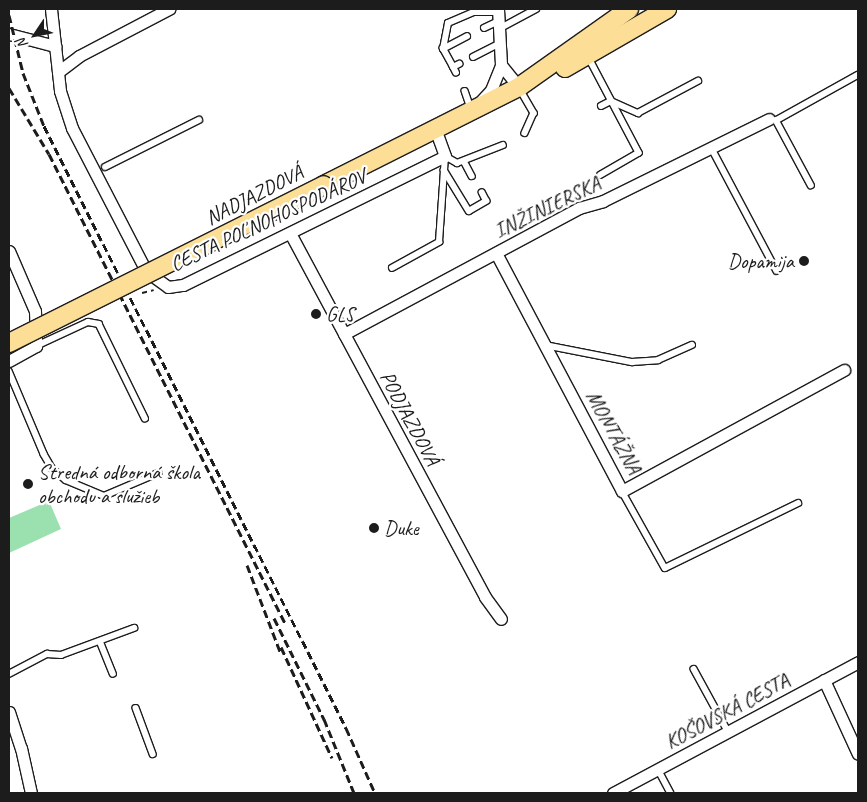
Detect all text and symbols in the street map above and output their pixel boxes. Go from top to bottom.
north arrow [10,10,60,60]
text: N [13,35,32,52]
street label: NADJAZDOVÁ [201,160,307,230]
street label: CESTA POĽNOHOSPODÁROV [166,163,370,277]
street label: INŽINIERSKA [490,171,604,243]
place label: Dopamija [728,248,794,274]
marker: Dopamija [798,255,810,267]
place label: GLS [326,301,354,327]
marker: GLS [310,308,322,320]
street label: PODJAZDOVÁ [375,367,445,469]
street label: MONTÁŽNA [581,386,647,478]
place label: Stredná odborná škola obchodu a služieb [38,459,200,509]
marker: Stredná odborná škola obchodu a služieb [22,478,34,490]
place label: Duke [384,515,419,541]
marker: Duke [368,522,380,534]
street label: KOŠOVSKÁ CESTA [661,668,793,754]

